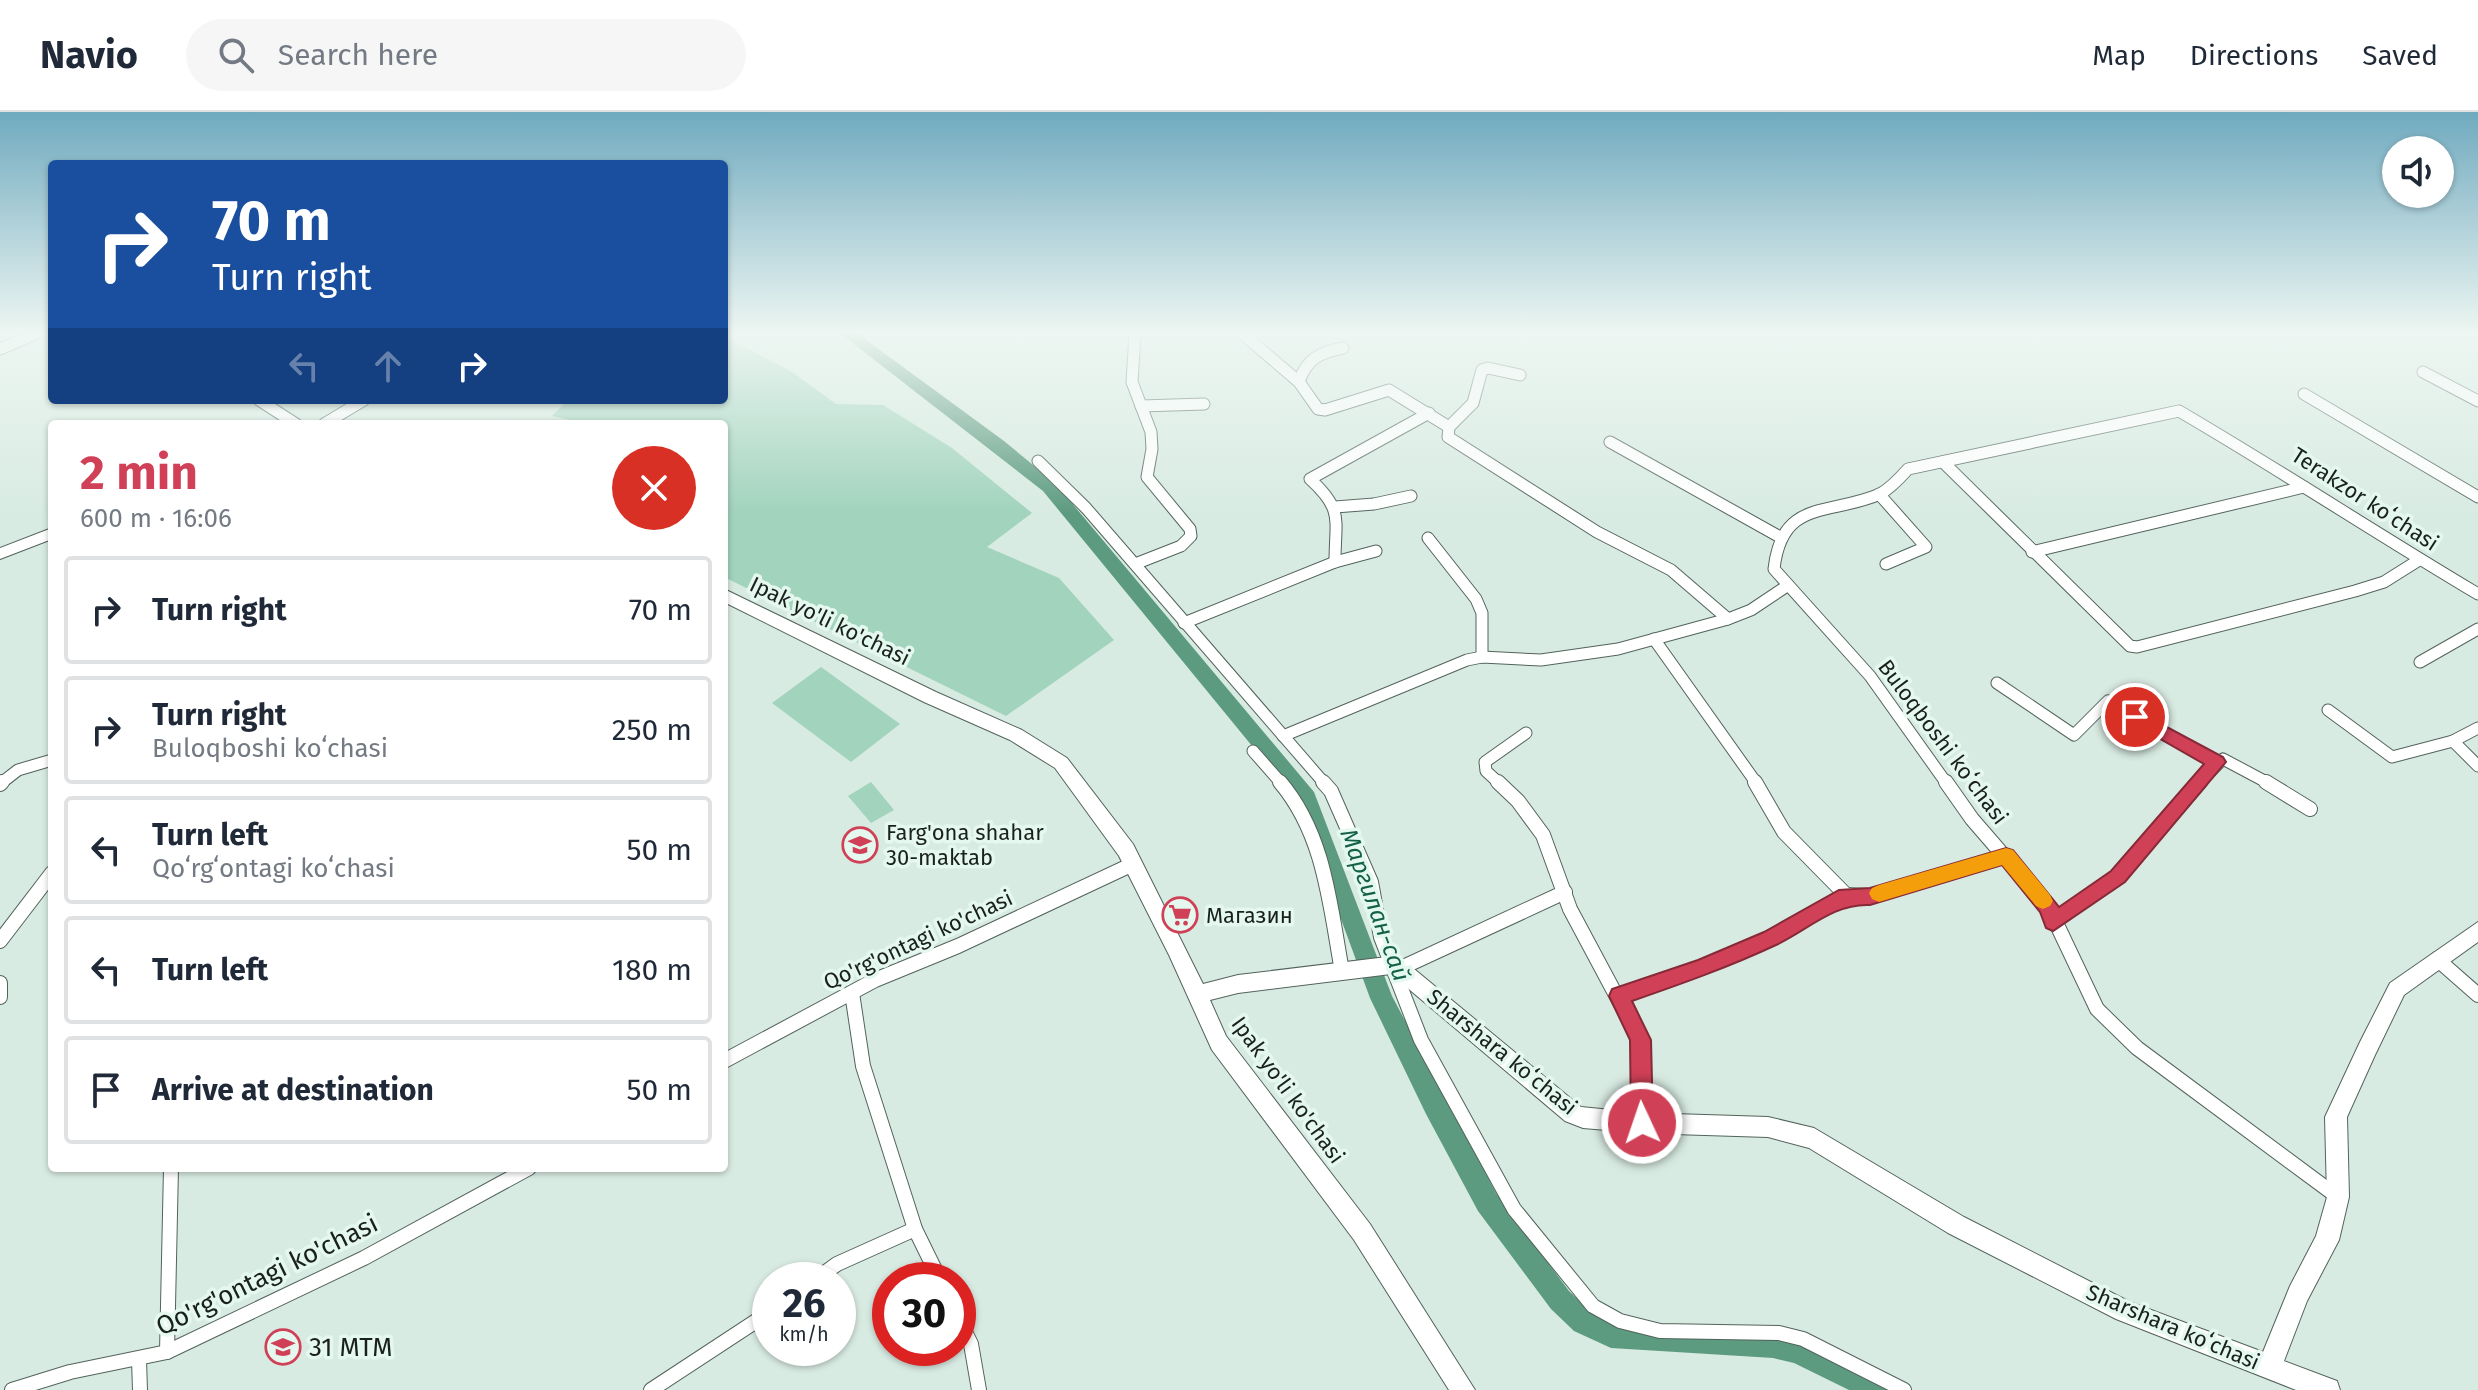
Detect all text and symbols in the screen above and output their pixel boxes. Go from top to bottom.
search box [186,19,746,91]
text: Navio [40,32,138,78]
icon: search [214,33,258,77]
text: Search here [278,37,438,73]
text: Map [2092,39,2146,72]
text: Directions [2190,39,2318,72]
text: Saved [2362,39,2438,72]
map controls [2382,136,2454,208]
button: sound [2382,136,2454,208]
text: 70 m [212,188,331,255]
icon: right [80,192,184,296]
text: Turn right [212,256,372,300]
icon: left [282,344,326,388]
icon: ahead [366,344,410,388]
icon: right [450,344,494,388]
street label: Terakzor koʻchasi [2286,441,2444,557]
text: 2 min [80,444,198,502]
button: close [612,446,696,530]
text: 600 m · 16:06 [80,503,232,534]
street label: Ipak yo'li ko'chasi [745,571,915,671]
icon: right [84,588,128,632]
text: Turn right [152,592,287,628]
text: 70 m [629,592,692,628]
street label: Buloqboshi koʻchasi [1872,654,2014,830]
pin [2101,683,2169,751]
icon: arrive [2113,695,2157,739]
text: Turn right [152,697,287,733]
icon: right [84,708,128,752]
text: 250 m [612,712,692,748]
text: Buloqboshi koʻchasi [152,733,388,764]
text: Turn left [152,817,268,853]
place label: Farg'ona shahar 30-maktab [886,819,1044,871]
water label: Маргилан-сай [1334,825,1416,985]
school or university icon: Farg'ona shahar 30-maktab [841,826,879,864]
icon: left [84,828,128,872]
text: 50 m [627,832,692,868]
text: Qoʻrgʻontagi koʻchasi [152,853,395,884]
street label: Qo'rg'ontagi ko'chasi [819,884,1017,996]
supermarket icon: Магазин [1161,896,1199,934]
place label: Магазин [1206,902,1293,929]
icon: left [84,948,128,992]
text: Turn left [152,952,268,988]
text: 180 m [612,952,692,988]
street label: Sharshara koʻchasi [1421,983,1583,1121]
street label: Ipak yo'li ko'chasi [1226,1011,1350,1169]
icon: arrive [84,1068,128,1112]
text: Arrive at destination [152,1072,434,1108]
text: 50 m [627,1072,692,1108]
position arrow [1600,1081,1684,1165]
street label: Qo'rg'ontagi ko'chasi [151,1208,383,1342]
speed limit sign: 30 [872,1262,976,1366]
street label: Sharshara koʻchasi [2082,1278,2264,1376]
text: 26 [782,1280,826,1328]
text: km/h [779,1322,829,1346]
school or university icon: 31 MTM [264,1328,302,1366]
place label: 31 MTM [309,1332,393,1363]

